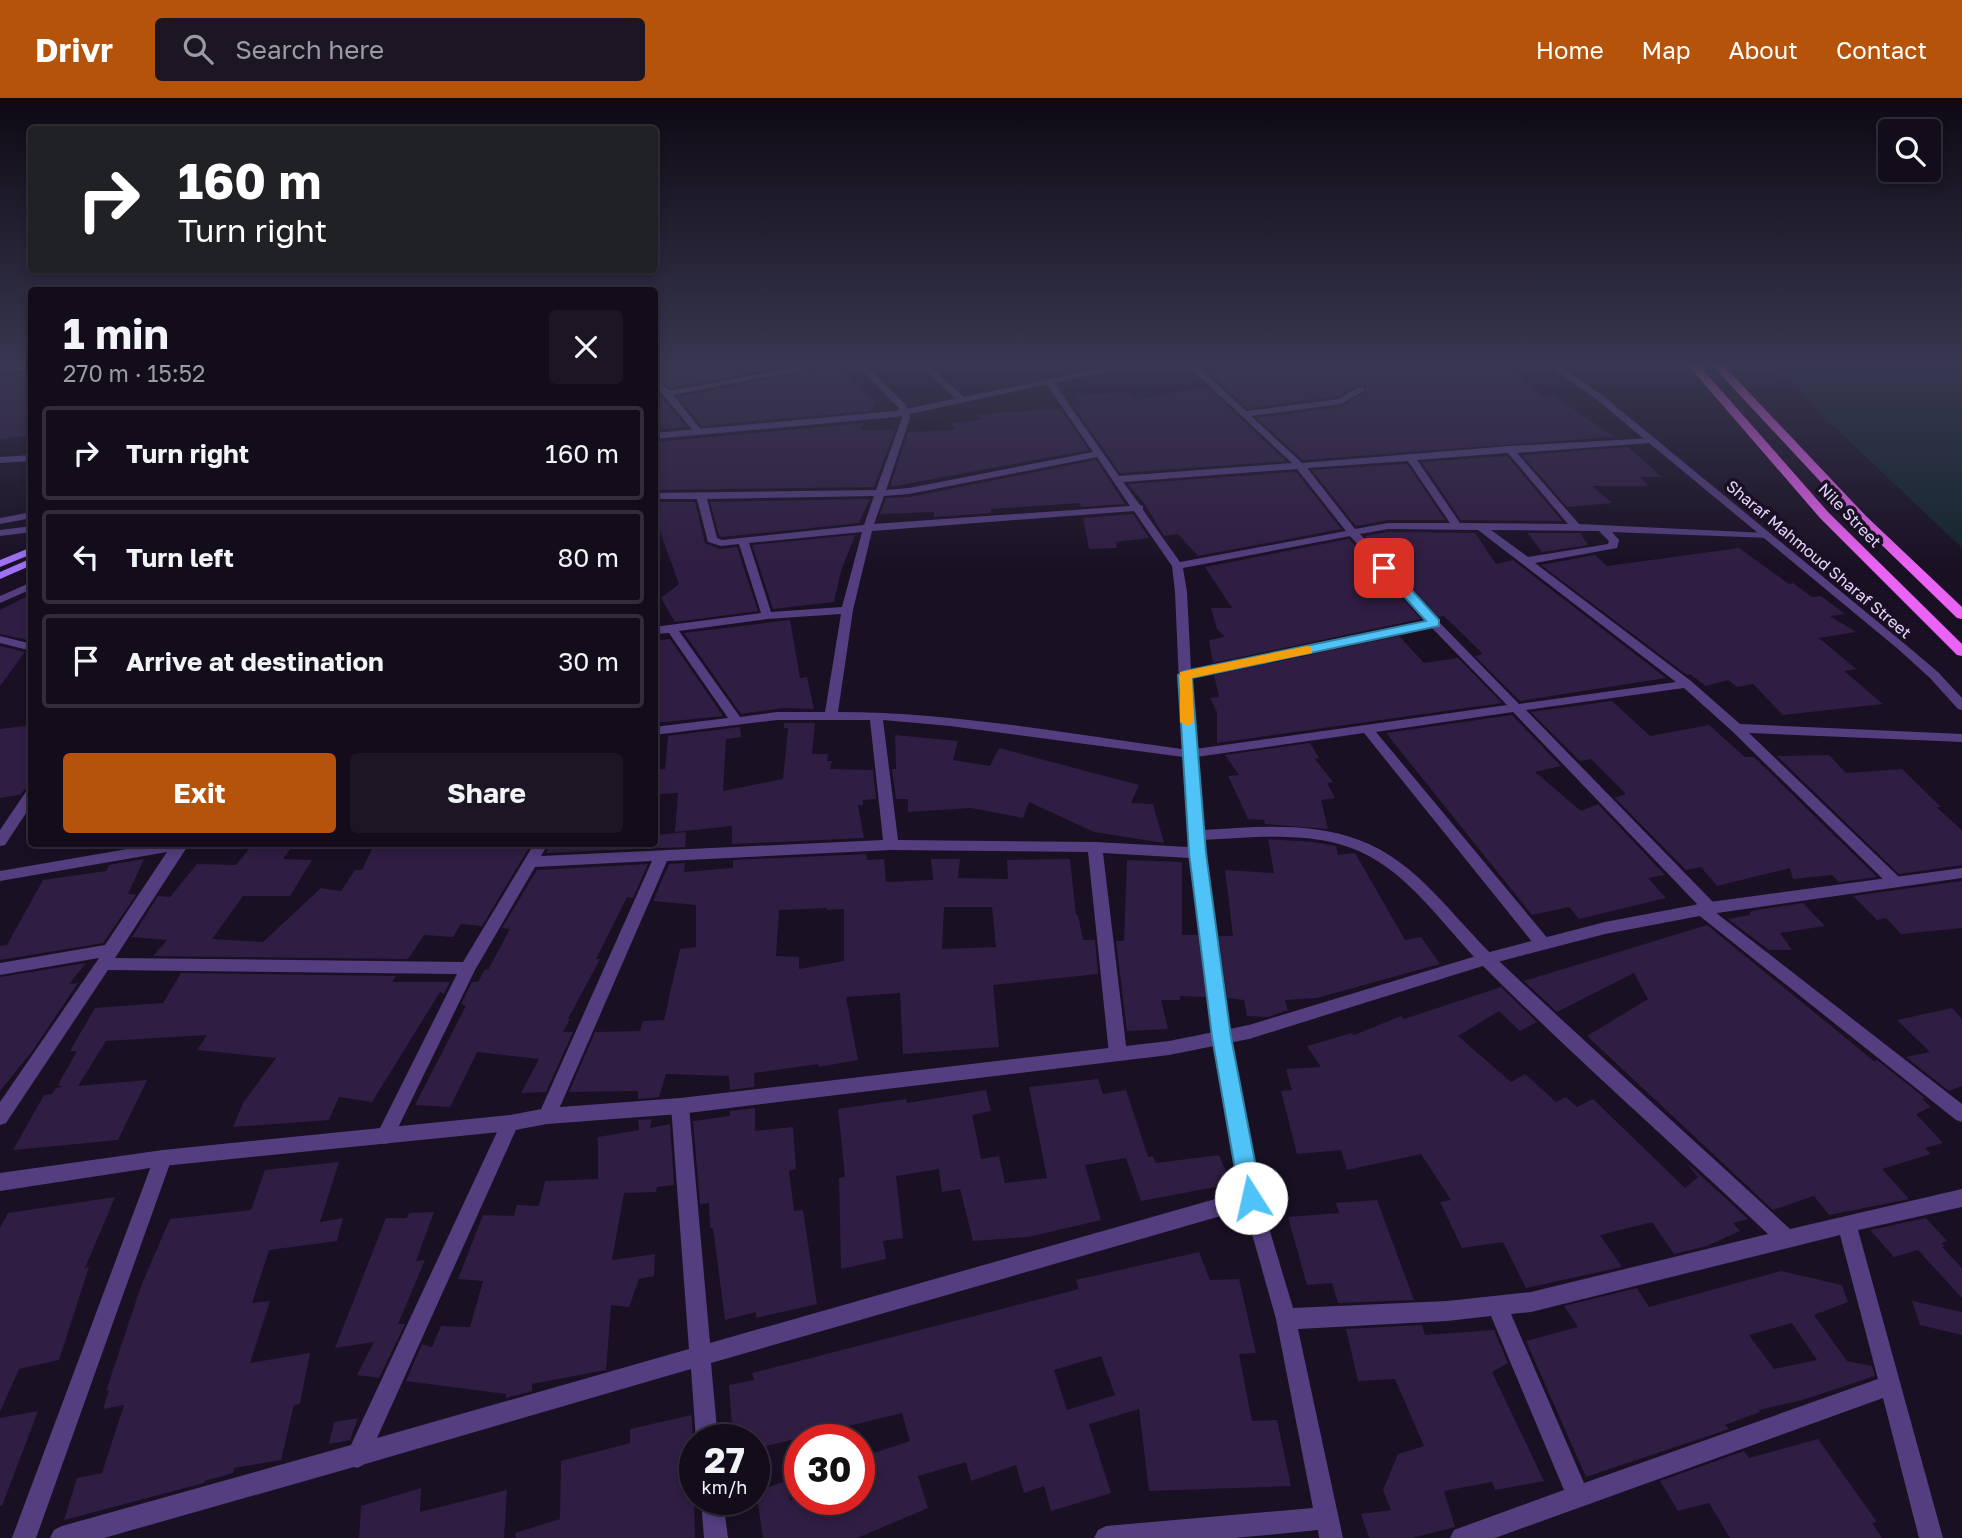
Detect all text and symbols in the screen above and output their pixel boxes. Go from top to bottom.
search box [155,18,645,81]
text: Drivr [35,30,113,69]
icon: search [179,30,217,68]
text: Search here [235,34,384,65]
text: Home [1536,35,1604,64]
text: Map [1642,35,1691,64]
text: About [1729,35,1798,64]
text: Contact [1836,35,1927,64]
map controls [1878,119,1941,182]
button: search [1878,119,1941,182]
text: 160 m [178,151,321,210]
icon: right [63,154,154,245]
text: Turn right [178,211,327,249]
text: 1 min [63,308,169,358]
button: close [549,310,623,384]
text: 270 m · 15:52 [63,359,205,387]
icon: right [67,434,105,472]
text: Turn right [126,438,249,469]
text: 160 m [545,438,619,469]
street label: Sharaf Mahmoud Sharaf Street [1722,476,1916,642]
street label: Nile Street [1814,479,1886,551]
icon: left [67,538,105,576]
pin [1354,538,1414,598]
text: Turn left [126,542,234,573]
text: 80 m [558,542,619,573]
icon: arrive [1365,549,1403,587]
icon: arrive [67,642,105,680]
text: Arrive at destination [126,646,384,677]
text: 30 m [558,646,619,677]
button: Exit [63,753,336,833]
button: Share [350,753,623,833]
position arrow [1214,1161,1288,1235]
speed limit sign: 30 [784,1424,875,1515]
text: 27 [704,1439,745,1481]
text: km/h [702,1476,747,1498]

